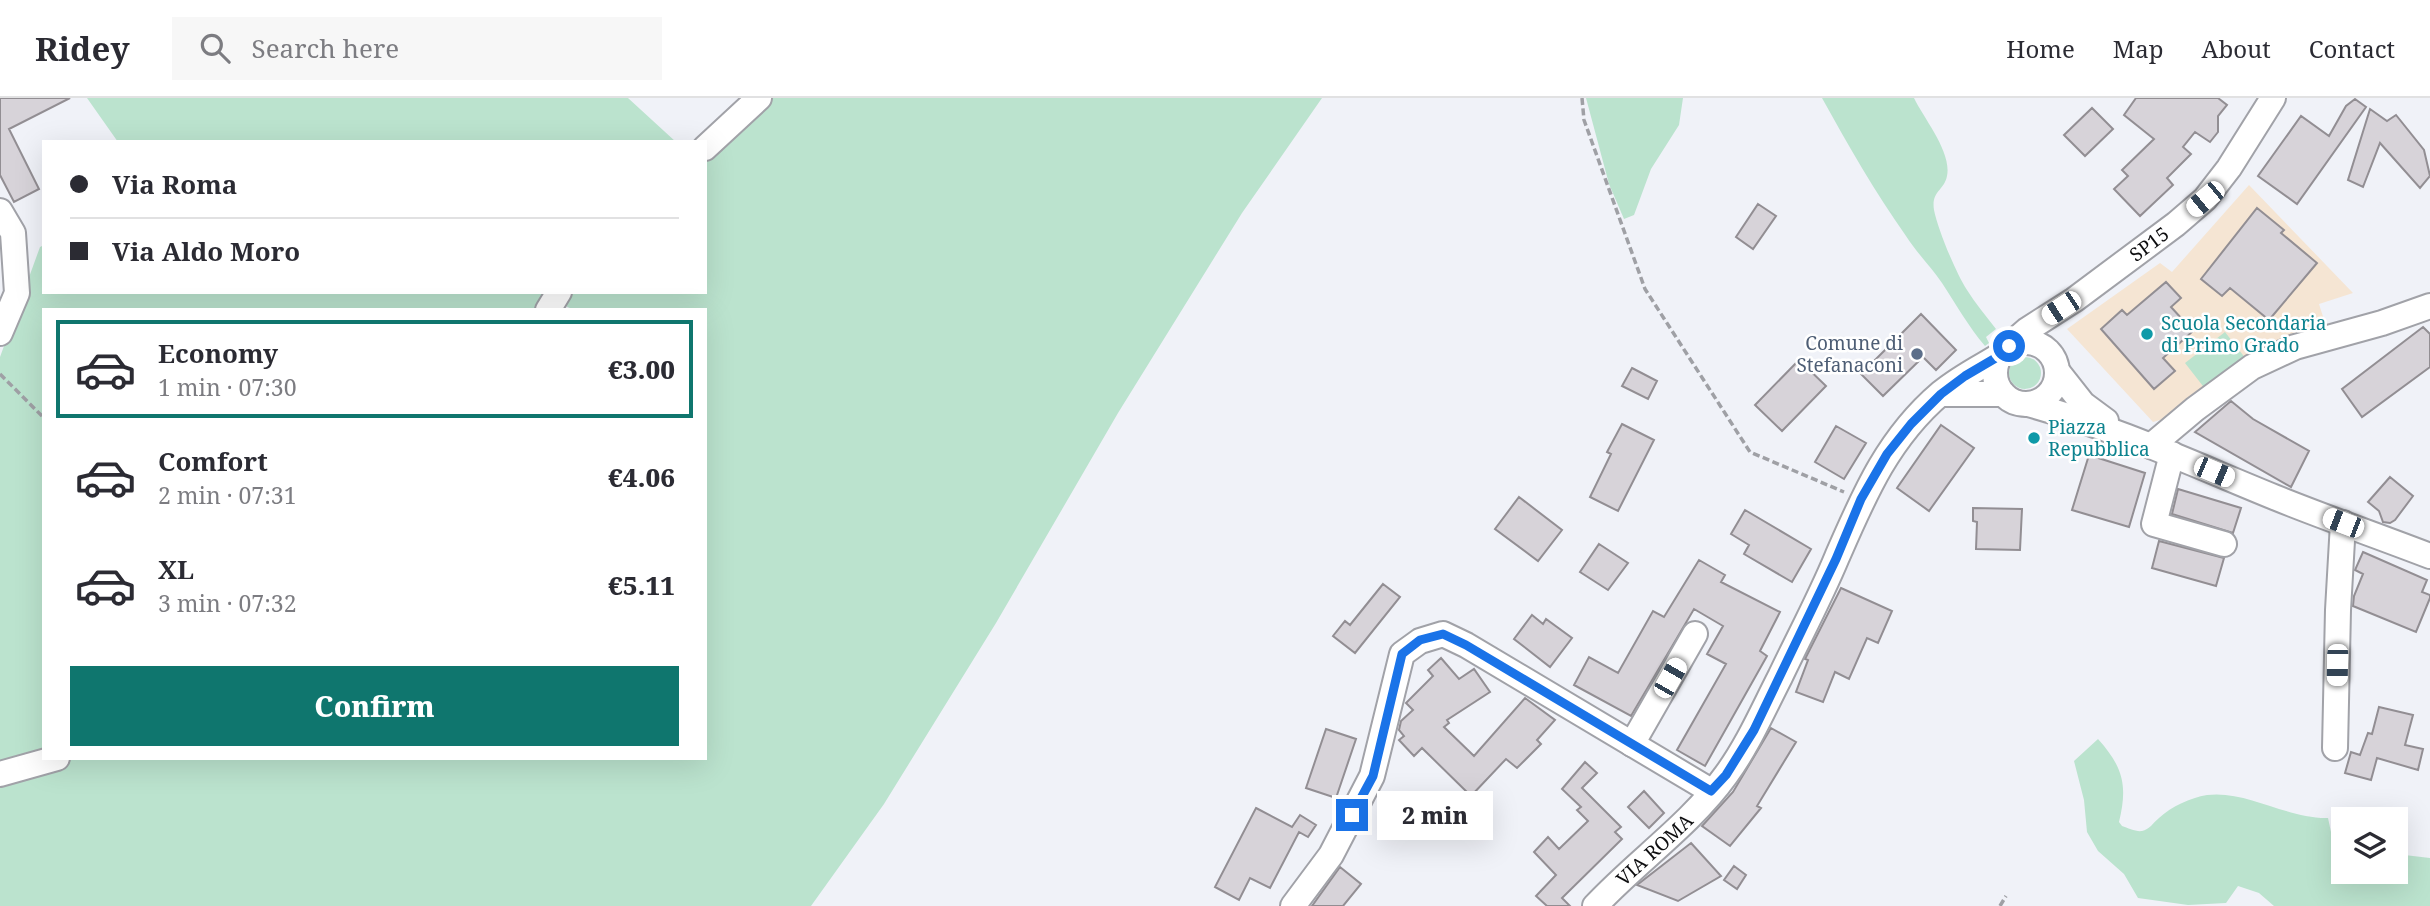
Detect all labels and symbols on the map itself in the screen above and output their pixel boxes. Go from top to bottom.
car [2183,177,2228,221]
street label: SP15 [2124,221,2174,267]
car [2038,288,2085,328]
place label: Scuola Secondaria di Primo Grado [2161,310,2326,358]
marker: Scuola Secondaria di Primo Grado [2139,326,2155,342]
place label: Comune di Stefanaconi [1797,330,1903,378]
route start [1993,330,2025,362]
marker: Comune di Stefanaconi [1909,346,1925,362]
place label: Piazza Repubblica [2048,414,2150,462]
marker: Piazza Repubblica [2026,430,2042,446]
car [2191,454,2238,490]
car [2320,506,2367,540]
car [2327,644,2348,686]
car [1651,655,1690,701]
callout: 2 min [1376,790,1492,840]
route end [1336,799,1368,831]
street label: VIA ROMA [1610,807,1699,891]

